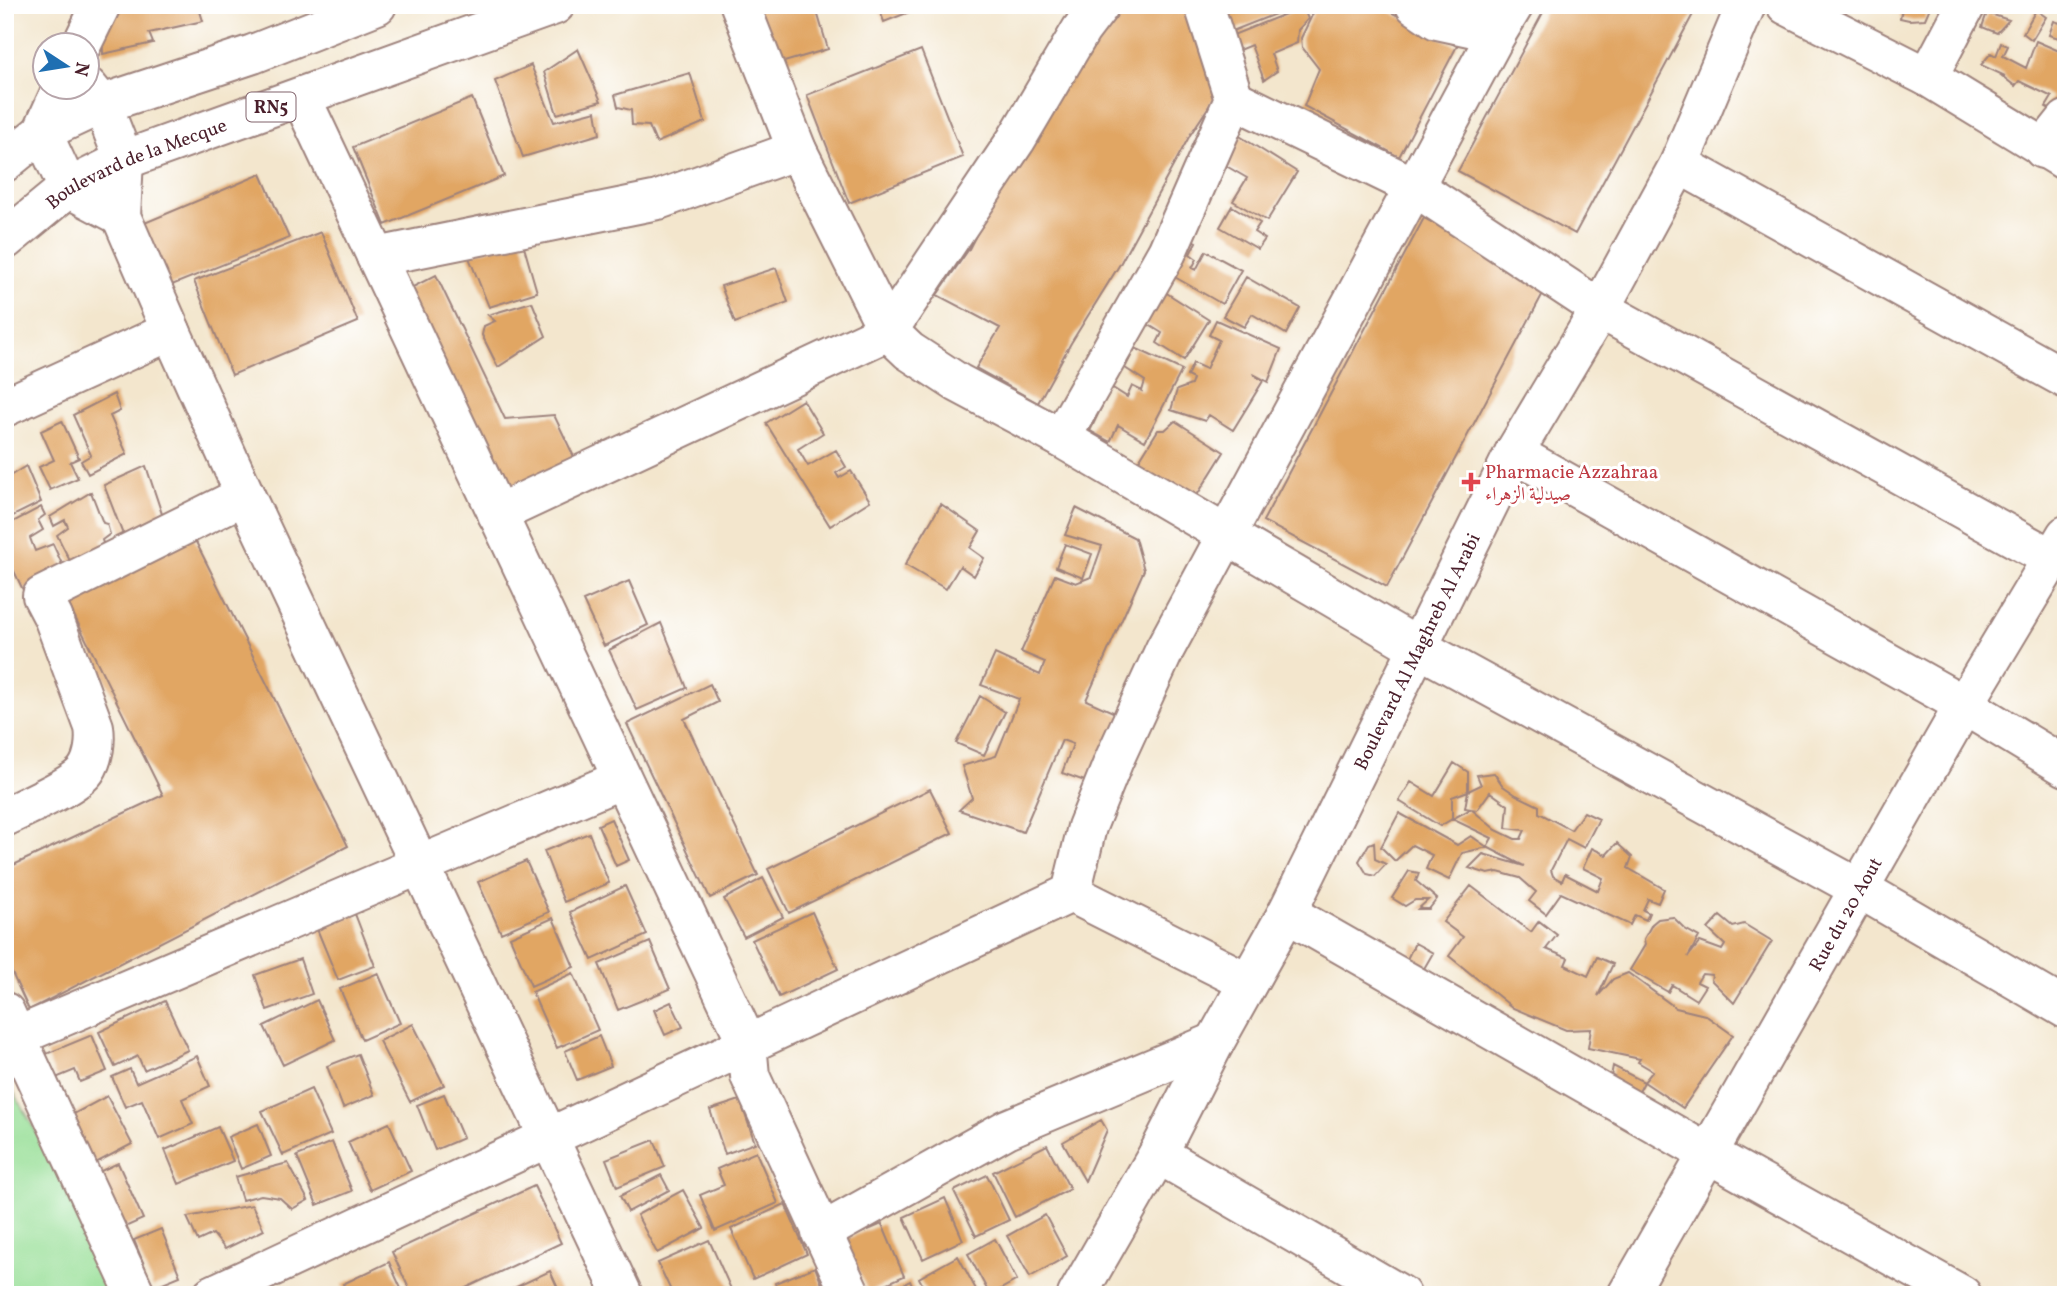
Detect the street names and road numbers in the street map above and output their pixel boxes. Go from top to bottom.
road number: RN5 [246,92,296,122]
street label: Boulevard de la Mecque [41,113,231,216]
street label: Boulevard Al Maghreb Al Arabi [1349,529,1488,775]
street label: Rue du 20 Aout [1804,853,1890,977]

